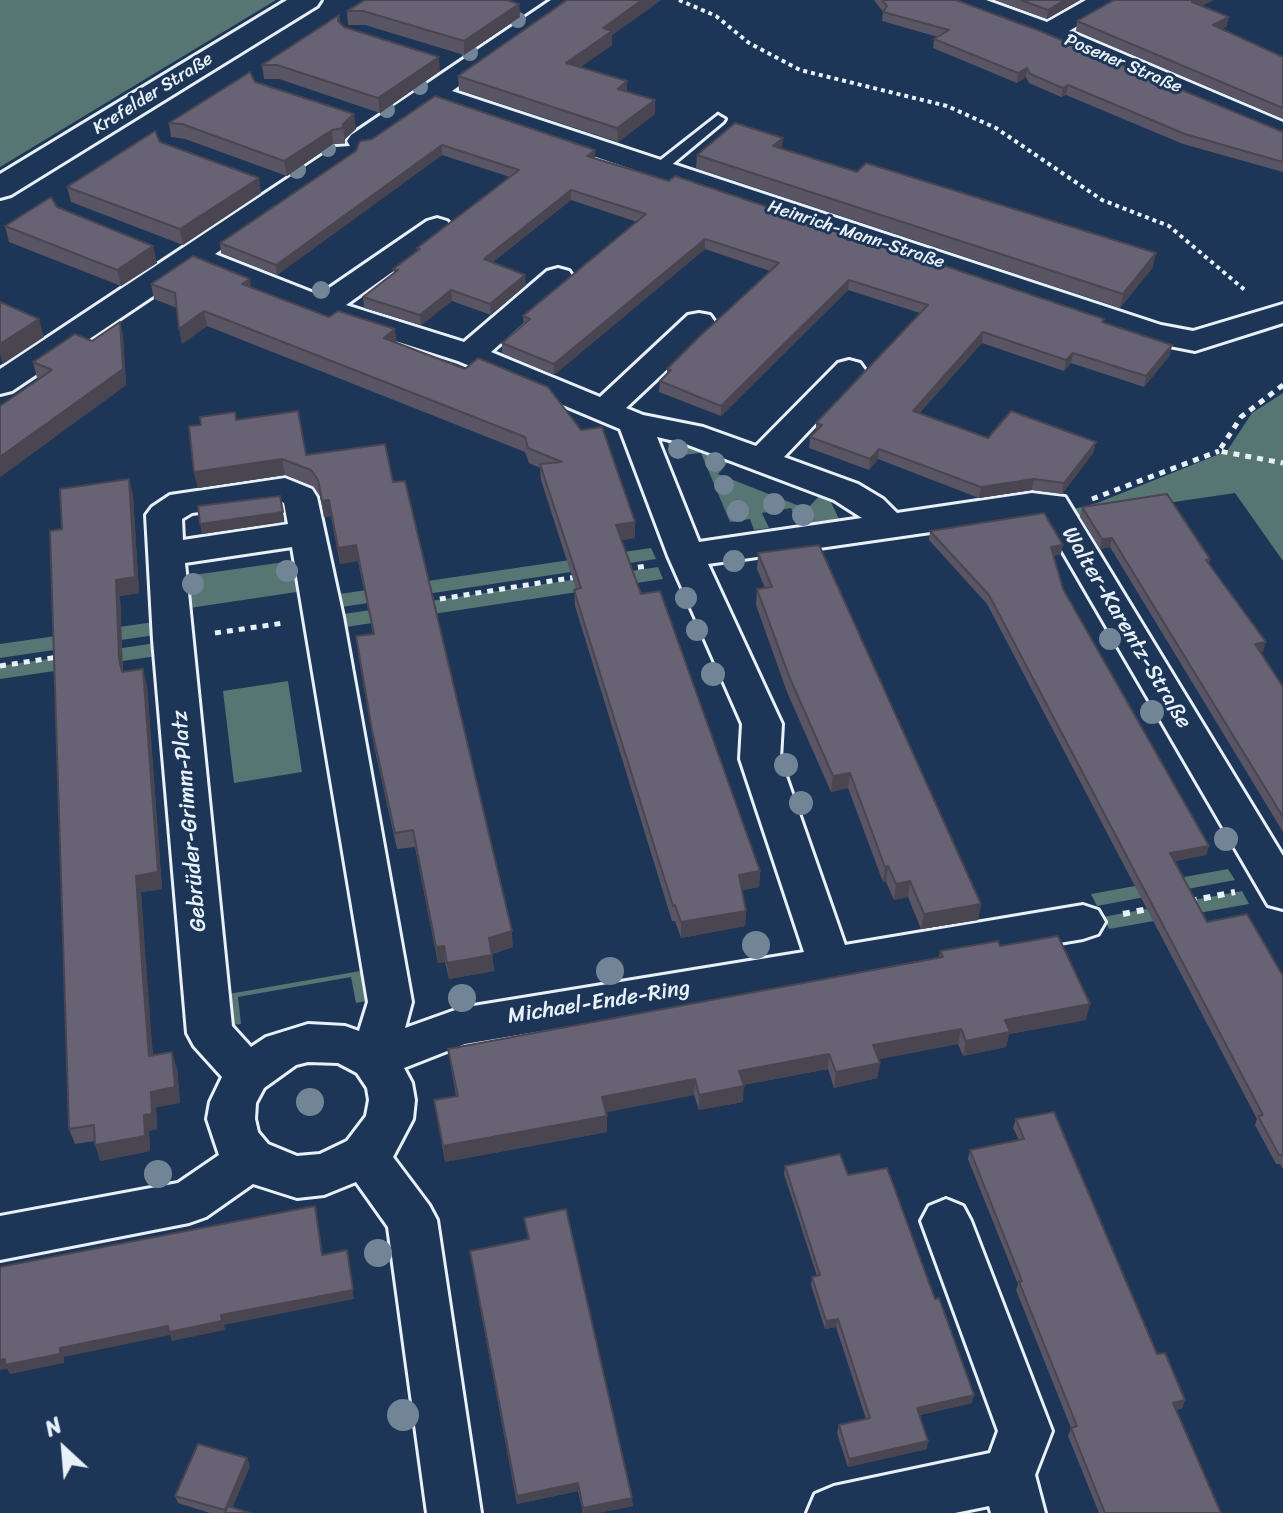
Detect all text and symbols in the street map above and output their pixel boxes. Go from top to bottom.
street label: Posener Straße [1061,30,1185,98]
street label: Krefelder Straße [89,48,217,140]
street label: Heinrich-Mann-Straße [765,196,947,274]
street label: Walter-Karentz-Straße [1055,522,1197,734]
street label: Gebrüder-Grimm-Platz [167,709,213,933]
street label: Michael-Ende-Ring [506,976,692,1030]
text: N [38,1406,69,1448]
north arrow [24,1409,104,1489]

